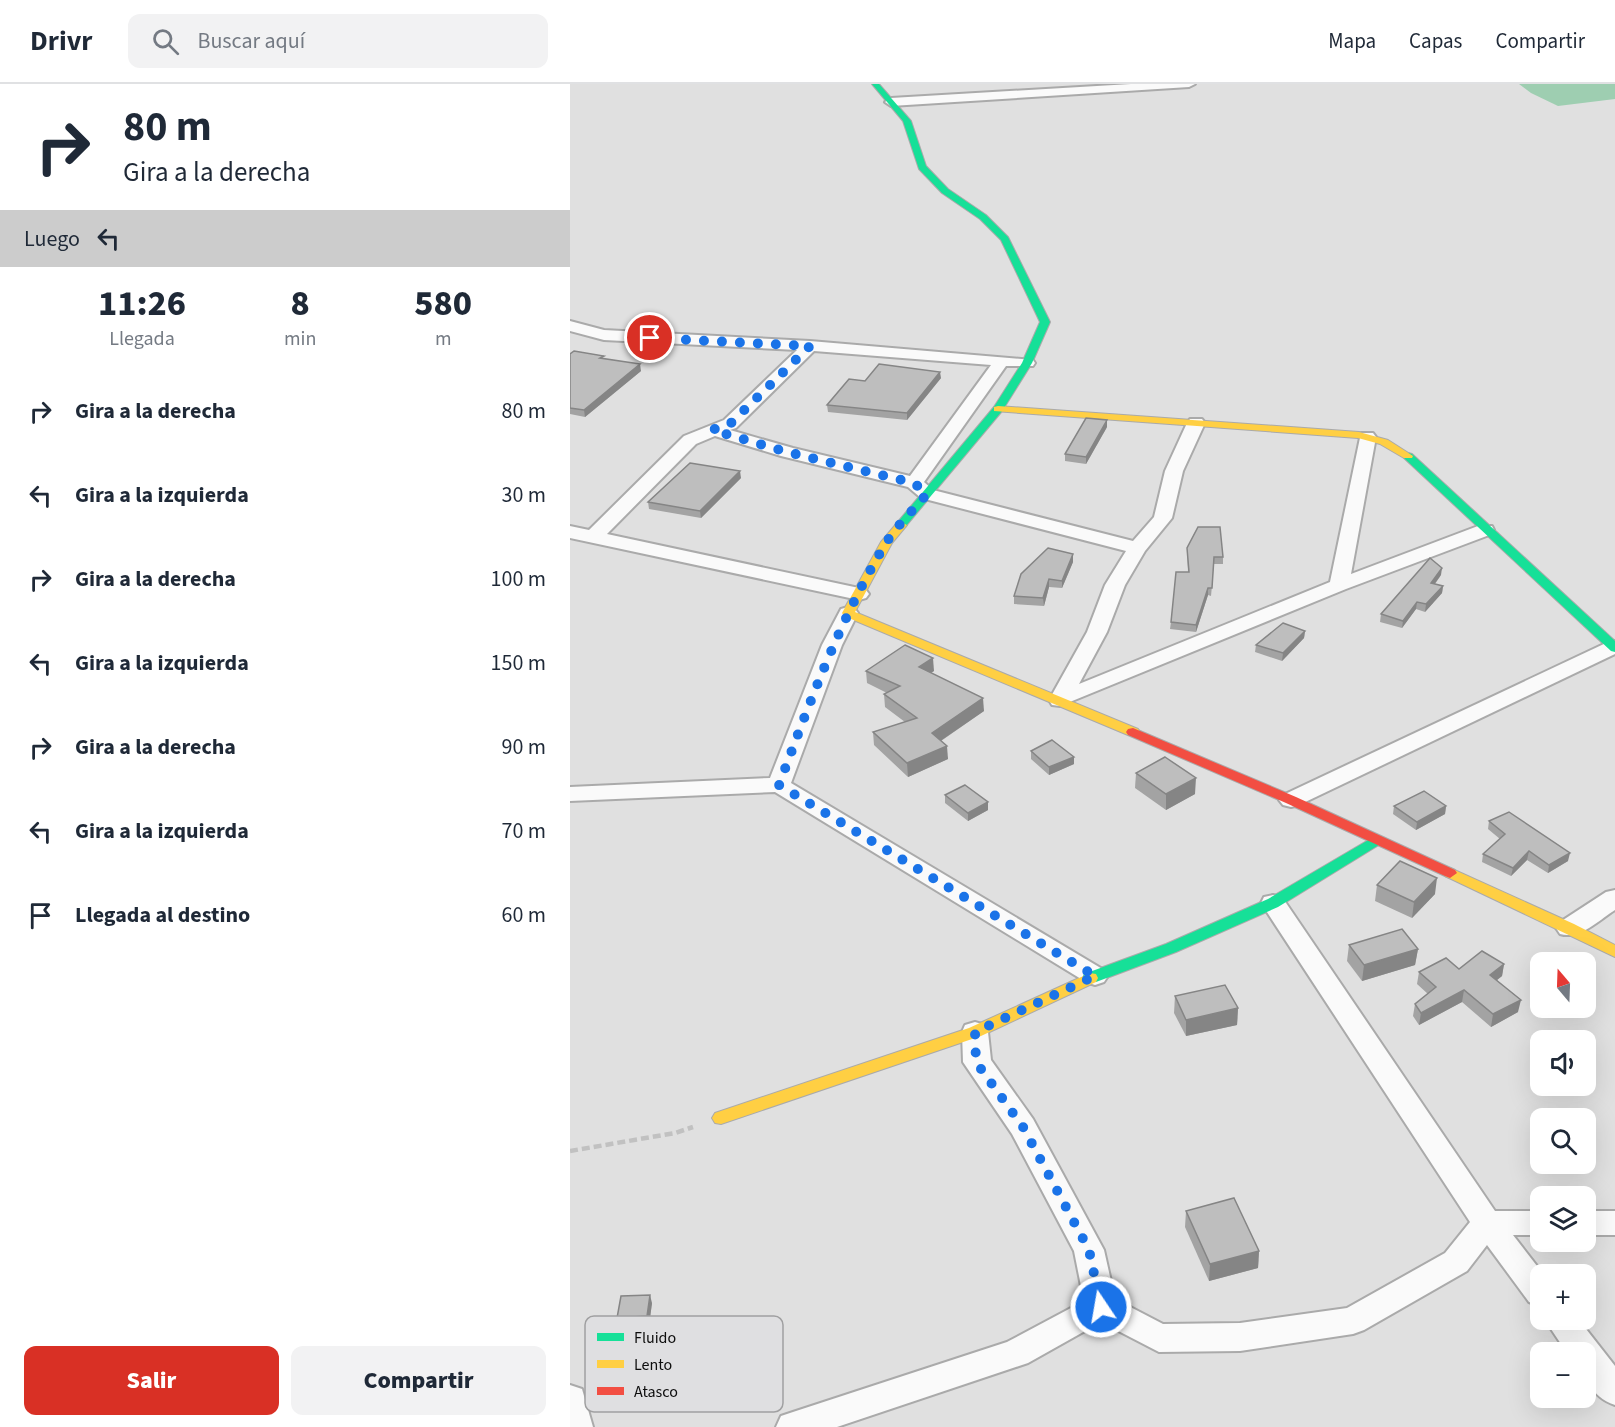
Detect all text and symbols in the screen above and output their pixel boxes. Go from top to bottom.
search box [128,14,548,68]
text: Drivr [30,21,92,61]
icon: search [149,25,182,58]
text: Buscar aquí [197,25,305,57]
text: Mapa [1328,26,1376,56]
text: Capas [1409,26,1462,56]
text: Compartir [1495,26,1585,56]
text: 80 m [123,97,212,157]
icon: right [24,108,102,186]
text: Gira a la derecha [123,153,310,192]
icon: left [92,222,125,255]
text: Luego [24,223,80,255]
text: 11:26 [98,278,186,329]
text: 8 [291,278,310,329]
text: 580 [414,278,472,329]
pin [624,312,675,363]
icon: arrive [633,321,666,354]
text: Llegada [109,325,175,353]
text: min [284,325,316,353]
text: m [435,325,451,353]
icon: right [24,395,57,428]
text: Gira a la derecha [75,395,236,427]
text: 80 m [501,395,546,427]
icon: left [24,479,57,512]
text: Gira a la izquierda [75,479,249,511]
text: 30 m [501,479,546,511]
icon: right [24,563,57,596]
text: Gira a la derecha [75,563,236,595]
text: 100 m [491,563,546,595]
icon: left [24,647,57,680]
text: Gira a la izquierda [75,647,249,679]
text: 150 m [491,647,546,679]
icon: right [24,731,57,764]
text: Gira a la derecha [75,731,236,763]
text: 90 m [501,731,546,763]
icon: left [24,815,57,848]
text: Gira a la izquierda [75,815,249,847]
text: 70 m [501,815,546,847]
icon: arrive [24,899,57,932]
text: Llegada al destino [75,899,250,931]
text: 60 m [501,899,546,931]
north arrow [1530,952,1596,1018]
map controls [1530,952,1596,1408]
button: sound [1530,1030,1596,1096]
button: search [1530,1108,1596,1174]
button: layers [1530,1186,1596,1252]
button: + [1530,1264,1596,1330]
position arrow [1069,1275,1133,1339]
legend [585,1316,783,1412]
text: Fluido [634,1327,676,1349]
button: − [1530,1342,1596,1408]
button: Salir [24,1346,279,1415]
button: Compartir [291,1346,546,1415]
text: Lento [634,1354,672,1376]
text: Atasco [634,1381,678,1403]

